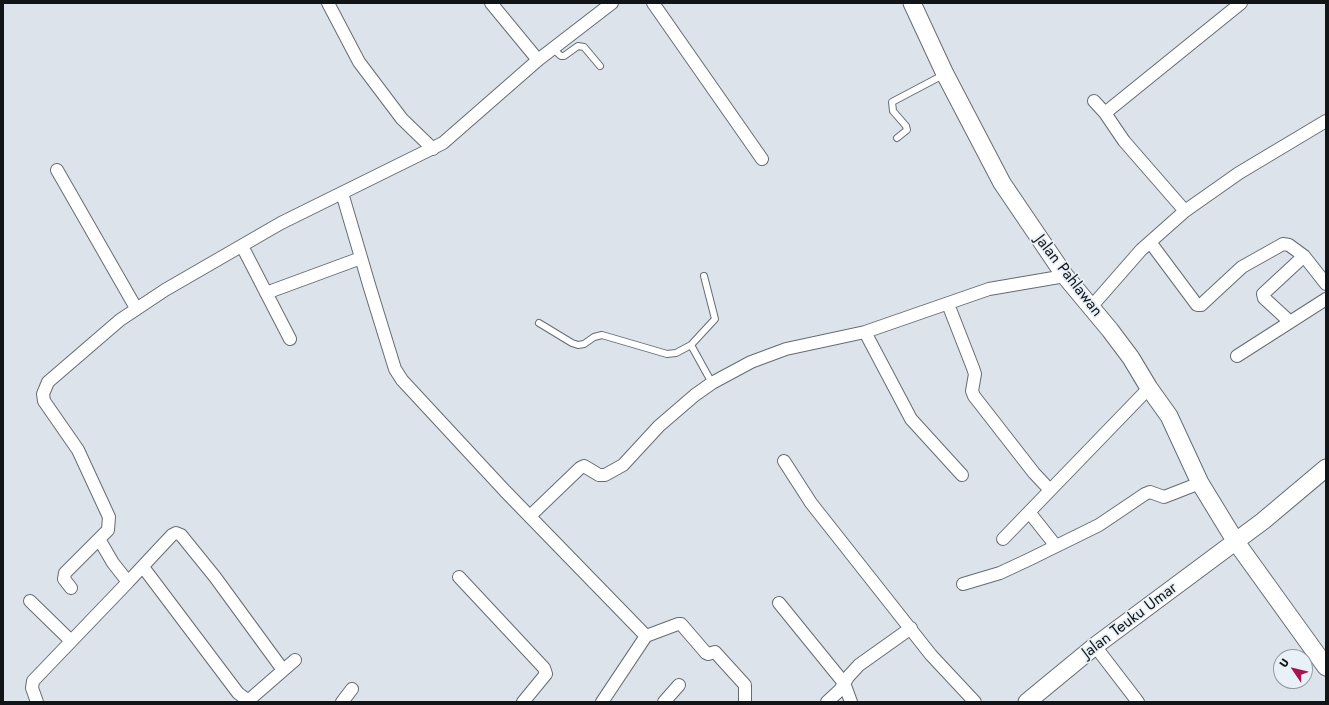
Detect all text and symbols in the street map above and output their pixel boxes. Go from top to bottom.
street label: Jalan Pahlawan [1030,231,1106,321]
street label: Jalan Teuku Umar [1079,579,1181,663]
north arrow [1273,649,1313,689]
text: U [1275,655,1293,670]

